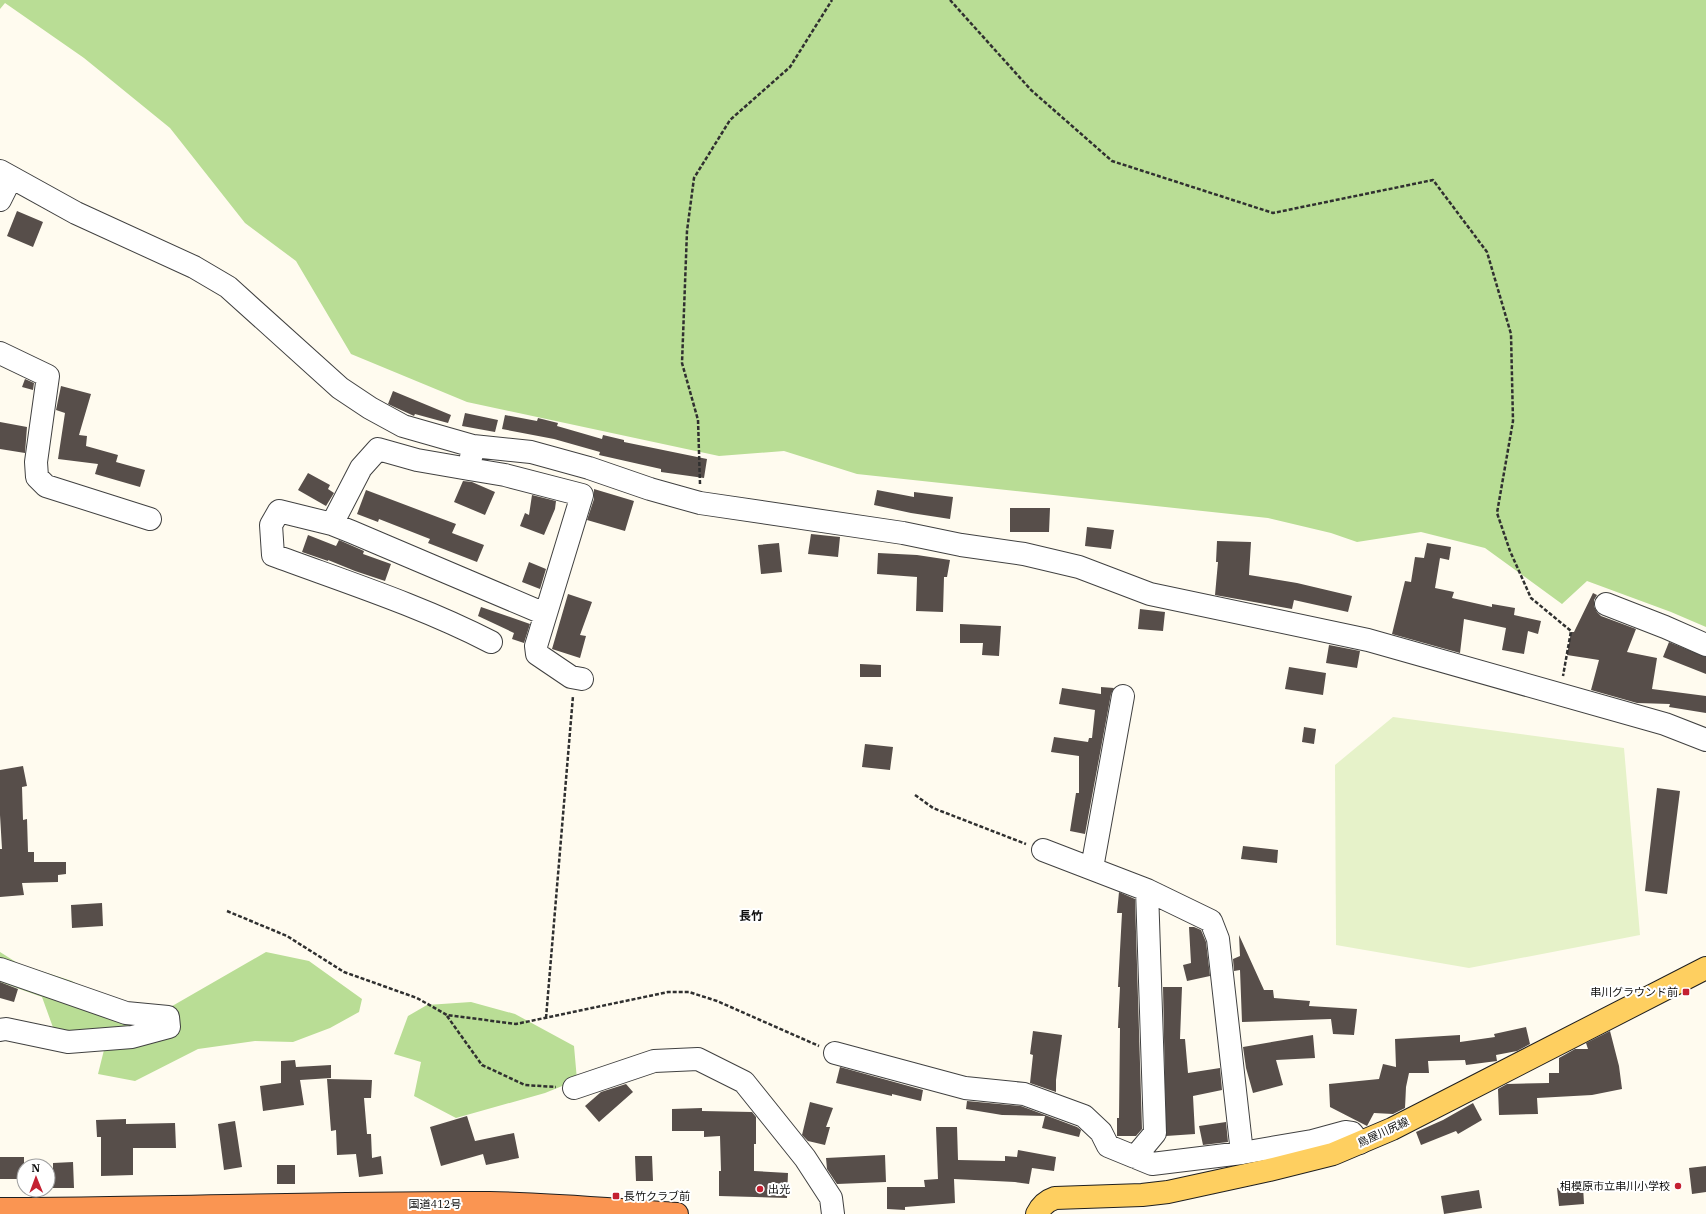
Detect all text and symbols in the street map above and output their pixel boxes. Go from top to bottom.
district label: 長竹 [739,908,763,923]
place label: 串川グラウンド前 [1590,985,1678,999]
marker: 串川グラウンド前 [1681,987,1691,997]
street label: 鳥屋川尻線 [1355,1114,1411,1150]
north arrow [16,1158,56,1198]
text: N [31,1161,41,1175]
place label: 相模原市立串川小学校 [1560,1179,1670,1193]
marker: 相模原市立串川小学校 [1673,1181,1683,1191]
place label: 出光 [768,1182,790,1196]
marker: 出光 [755,1184,765,1194]
place label: 長竹クラブ前 [624,1189,690,1203]
marker: 長竹クラブ前 [611,1191,621,1201]
street label: 国道412号 [409,1197,461,1211]

